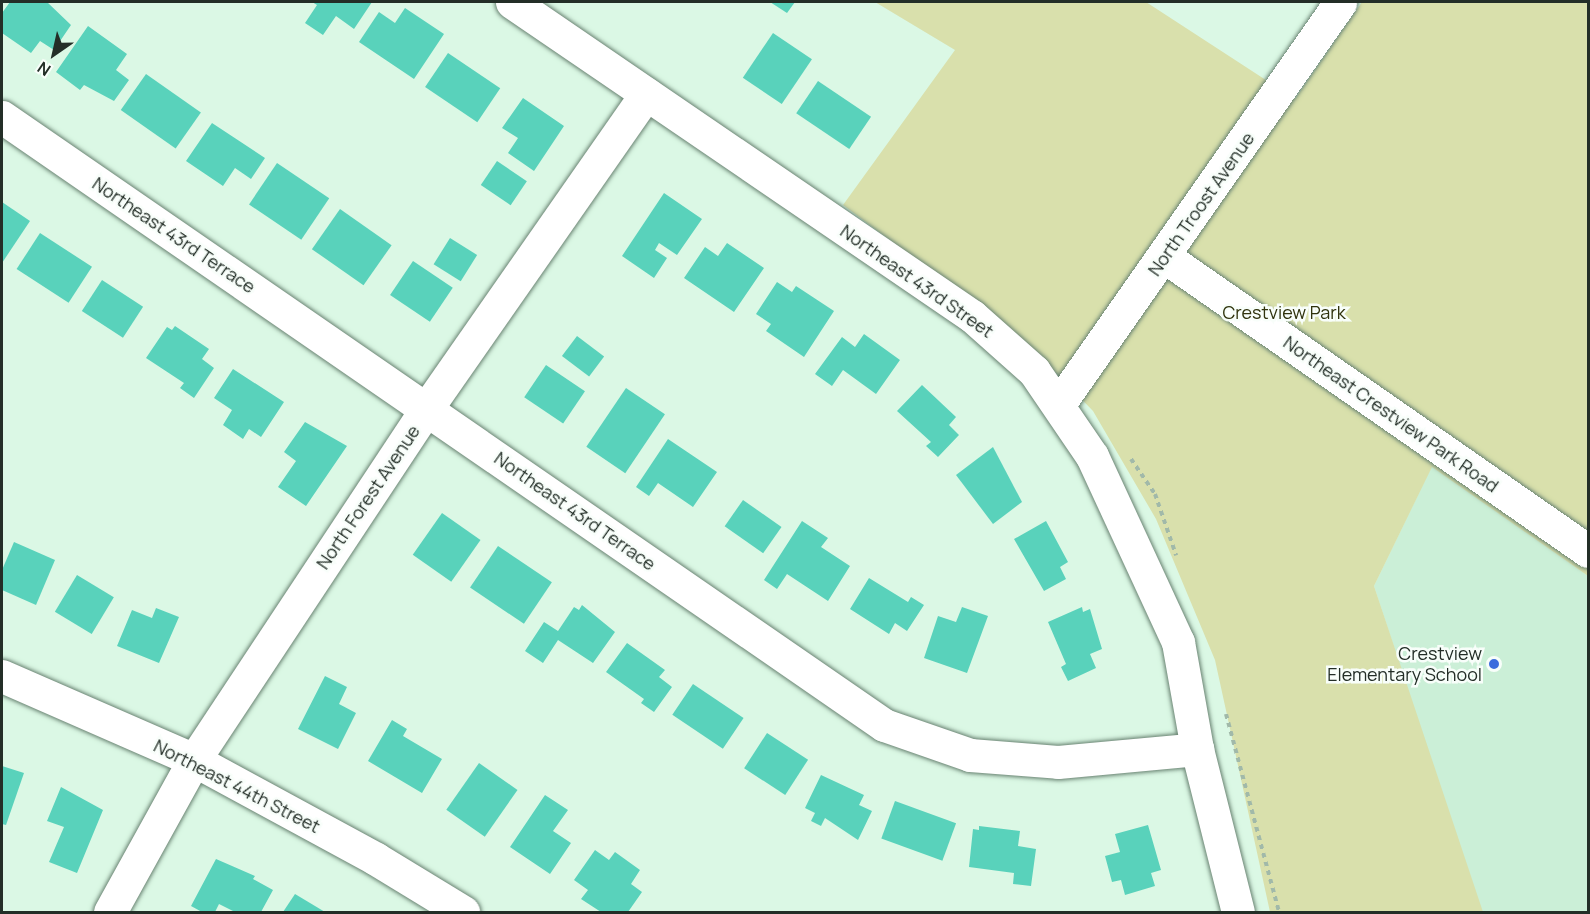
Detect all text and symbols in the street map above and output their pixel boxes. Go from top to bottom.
north arrow [24,24,84,84]
text: N [33,57,55,81]
street label: North Troost Avenue [1143,128,1259,280]
street label: Northeast 43rd Terrace [88,172,260,298]
street label: Northeast 43rd Street [836,220,998,342]
park label: Crestview Park [1222,301,1346,323]
street label: Northeast Crestview Park Road [1279,331,1503,497]
street label: North Forest Avenue [312,421,424,573]
street label: Northeast 43rd Terrace [490,447,660,575]
place label: Crestview Elementary School [1327,643,1482,686]
marker: Crestview Elementary School [1487,657,1501,671]
street label: Northeast 44th Street [150,735,324,837]

